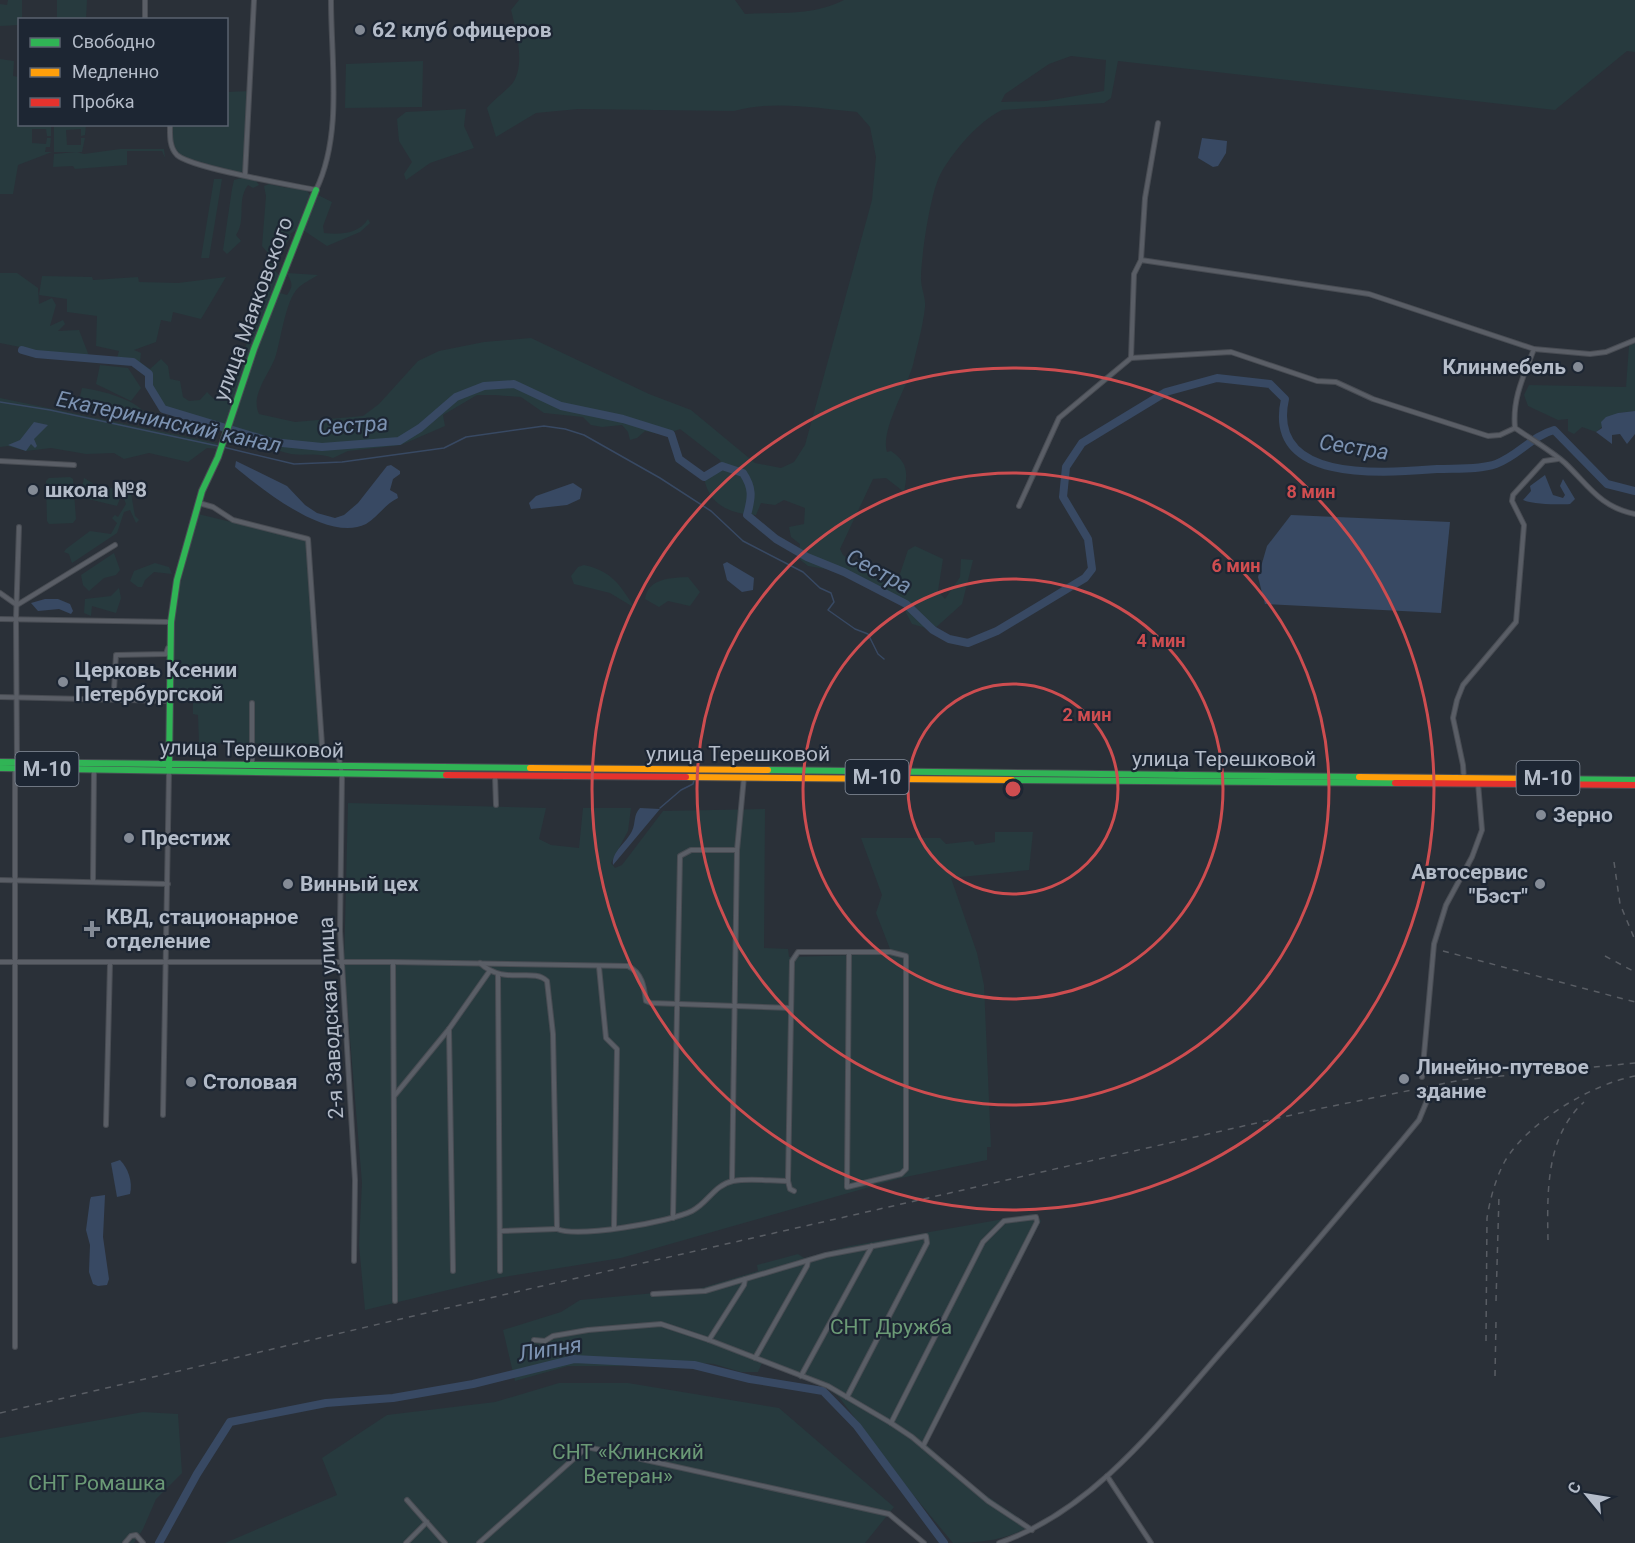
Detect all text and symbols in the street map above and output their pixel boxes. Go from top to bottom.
legend [18,18,228,126]
place label: 62 клуб офицеров [372,18,552,42]
marker: 62 клуб офицеров [353,23,367,37]
text: Свободно [72,31,155,52]
text: Медленно [72,61,159,82]
text: Пробка [72,91,135,112]
street label: улица Маяковского [209,214,297,404]
place label: Клинмебель [1443,355,1566,379]
marker: Клинмебель [1571,360,1585,374]
water label: Екатерининский канал [54,386,284,458]
water label: Сестра [317,410,389,440]
water label: Сестра [1317,429,1391,465]
place label: школа №8 [45,478,147,502]
text: 8 мин [1287,481,1335,502]
marker: школа №8 [26,483,40,497]
water label: Сестра [842,543,916,599]
text: 6 мин [1212,555,1260,576]
text: 4 мин [1137,630,1185,651]
place label: Церковь Ксении Петербургской [75,658,237,706]
marker: Церковь Ксении Петербургской [56,675,70,689]
text: 2 мин [1063,704,1111,725]
street label: улица Терешковой [160,735,344,763]
street label: улица Терешковой [646,742,830,766]
street label: улица Терешковой [1132,747,1316,771]
road number: М-10 [15,752,78,786]
road number: М-10 [846,760,908,794]
road number: М-10 [1516,761,1580,795]
centre of rings [1003,779,1023,799]
place label: Зерно [1553,803,1613,827]
marker: Зерно [1534,808,1548,822]
place label: Престиж [141,826,231,850]
marker: Престиж [122,831,136,845]
place label: Автосервис "Бэст" [1411,860,1528,908]
place label: Винный цех [300,872,419,896]
marker: Винный цех [281,877,295,891]
marker: Автосервис "Бэст" [1533,877,1547,891]
place label: КВД, стационарное отделение [106,905,298,953]
street label: 2-я Заводская улица [314,916,348,1120]
marker: КВД, стационарное отделение [83,920,101,938]
place label: Линейно-путевое здание [1416,1055,1589,1103]
place label: Столовая [203,1070,297,1094]
marker: Линейно-путевое здание [1397,1072,1411,1086]
marker: Столовая [184,1075,198,1089]
park label: СНТ Дружба [830,1315,952,1339]
water label: Липня [516,1332,583,1366]
park label: СНТ «Клинский Ветеран» [552,1440,704,1488]
north arrow [1557,1465,1617,1525]
park label: СНТ Ромашка [28,1471,166,1495]
text: С [1564,1478,1585,1497]

